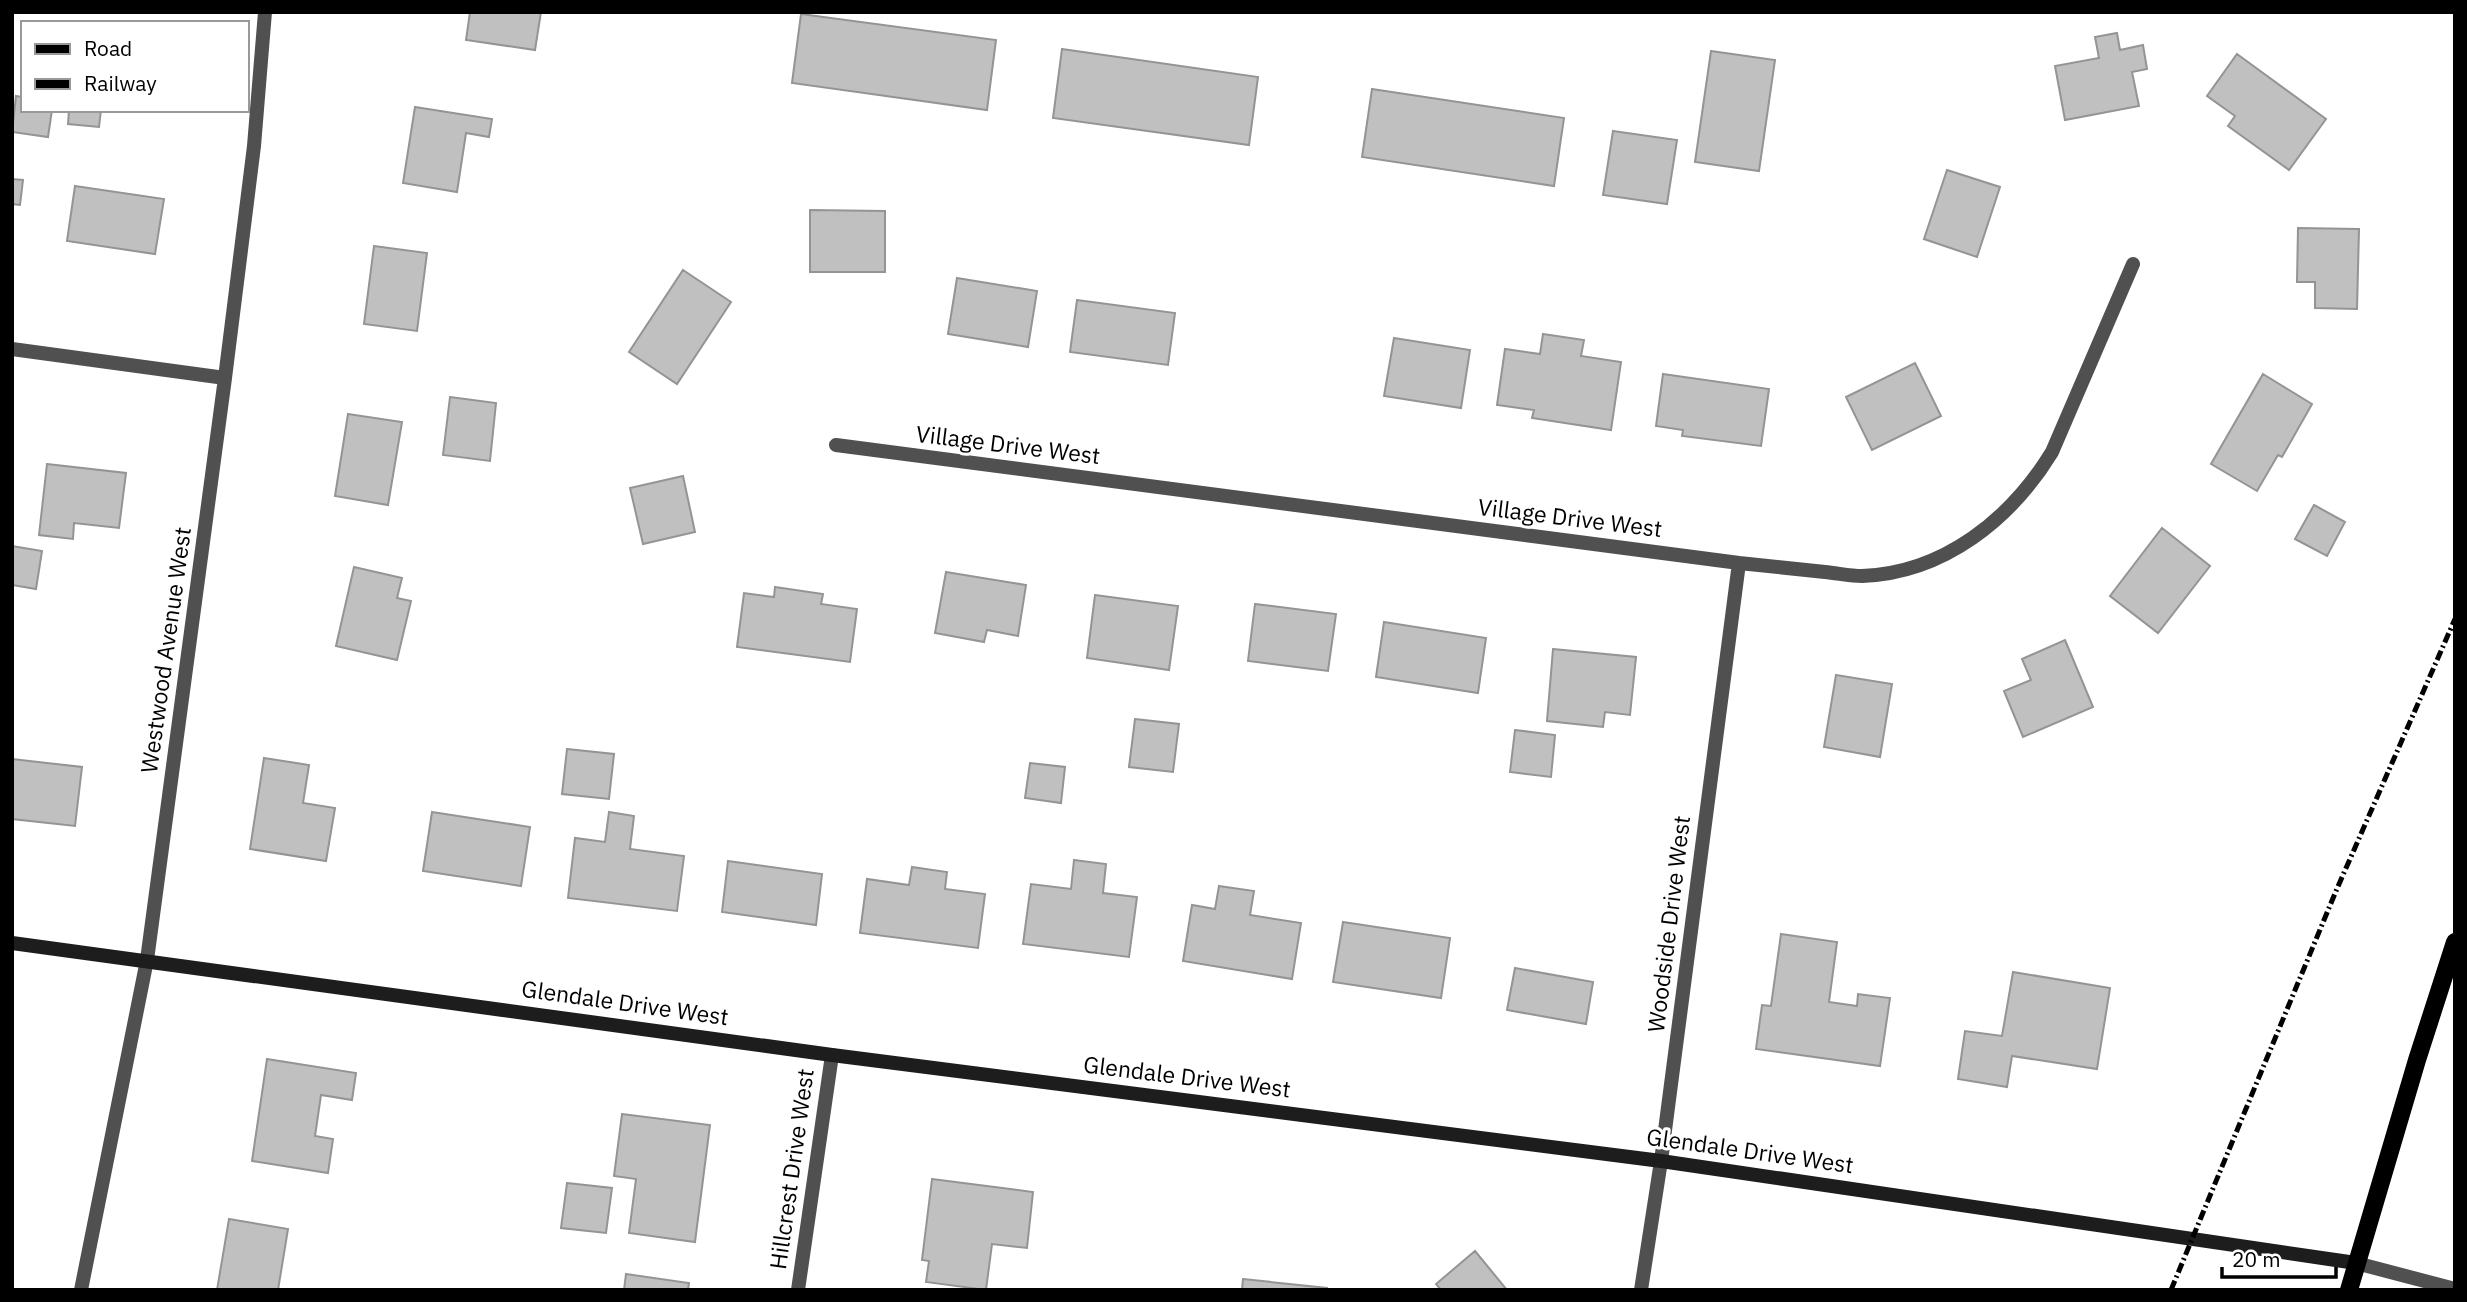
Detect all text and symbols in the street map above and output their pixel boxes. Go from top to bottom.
legend [21,21,248,112]
text: Road [84,34,132,62]
text: Railway [84,69,157,97]
street label: Village Drive West [914,418,1102,470]
street label: Village Drive West [1476,491,1664,543]
street label: Westwood Avenue West [133,525,197,775]
street label: Woodside Drive West [1640,814,1696,1034]
street label: Glendale Drive West [520,973,731,1031]
street label: Glendale Drive West [1082,1048,1292,1104]
street label: Hillcrest Drive West [762,1067,820,1271]
street label: Glendale Drive West [1645,1121,1856,1179]
scale bar [2222,1236,2336,1280]
text: 20 m [2232,1245,2281,1273]

